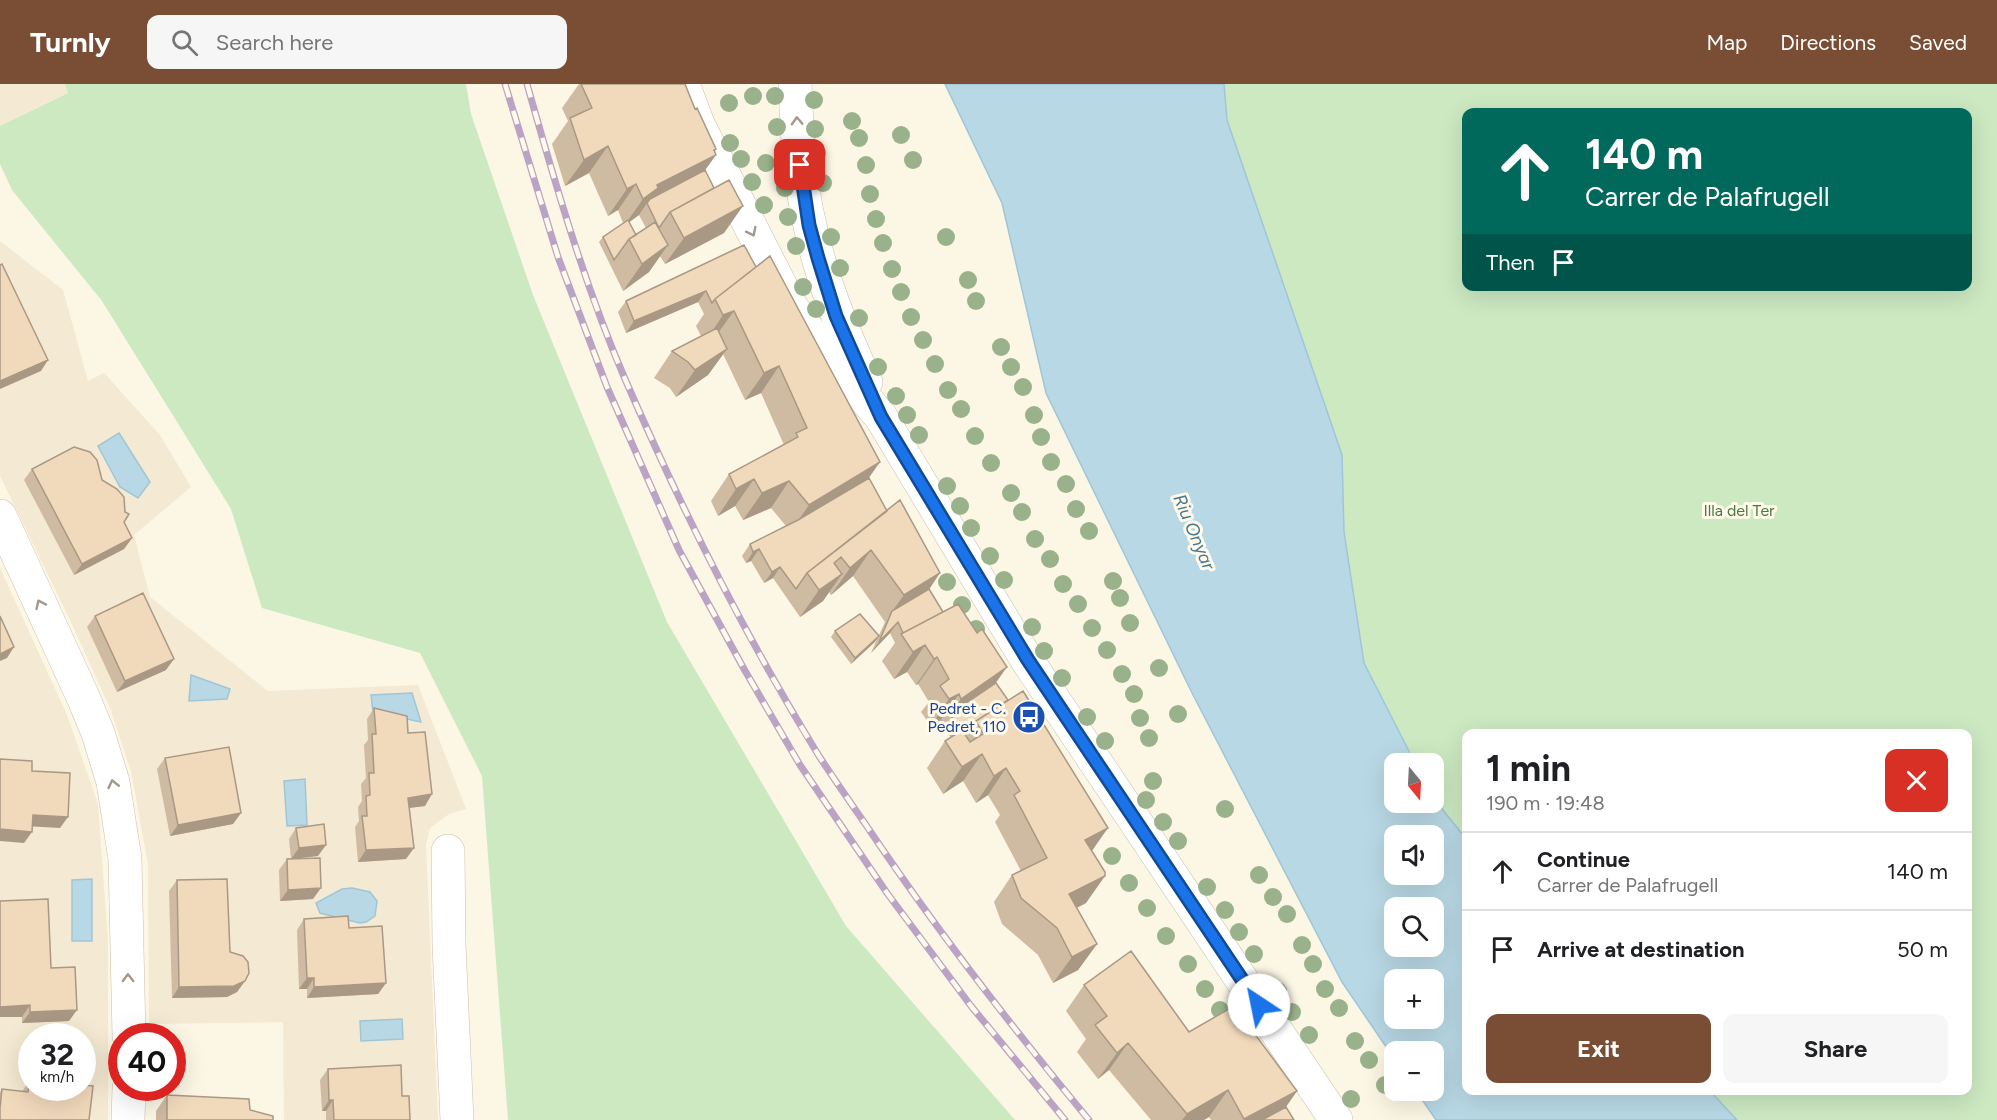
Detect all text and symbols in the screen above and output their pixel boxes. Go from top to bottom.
search box [147,15,567,69]
text: Turnly [30,25,111,59]
icon: search [168,26,201,59]
text: Search here [216,29,333,56]
text: Map [1706,30,1747,55]
text: Directions [1780,30,1876,55]
text: Saved [1909,30,1967,55]
one-way arrow [790,116,803,125]
text: 140 m [1585,129,1703,180]
icon: ahead [1486,132,1564,210]
pin [774,139,825,190]
icon: arrive [783,148,816,181]
text: Carrer de Palafrugell [1585,180,1830,213]
one-way arrow [745,225,757,236]
icon: arrive [1547,246,1580,279]
text: Then [1486,249,1535,276]
water label: Riu Onyar [1168,491,1220,574]
park label: Illa del Ter [1703,501,1775,520]
one-way arrow [36,599,48,610]
place label: Pedret - C. Pedret, 110 [928,699,1006,736]
bus stop icon: Pedret - C. Pedret, 110 [1011,699,1047,735]
text: 1 min [1486,747,1571,790]
button: close [1885,749,1948,812]
north arrow [1384,753,1444,813]
map controls [1384,753,1444,1101]
one-way arrow [107,779,120,789]
text: 190 m · 19:48 [1486,791,1605,815]
button: sound [1384,825,1444,885]
text: Continue [1537,846,1630,873]
icon: ahead [1486,855,1519,888]
text: 140 m [1887,858,1948,885]
text: Carrer de Palafrugell [1537,873,1718,897]
button: search [1384,897,1444,957]
icon: arrive [1486,933,1519,966]
text: Arrive at destination [1537,936,1745,963]
text: 50 m [1897,936,1948,963]
button: + [1384,969,1444,1029]
position arrow [1227,973,1291,1037]
one-way arrow [122,974,134,983]
button: Exit [1486,1014,1711,1083]
button: Share [1723,1014,1948,1083]
speed limit sign: 40 [108,1023,186,1101]
text: 32 [40,1036,74,1073]
button: − [1384,1041,1444,1101]
text: km/h [40,1068,74,1086]

